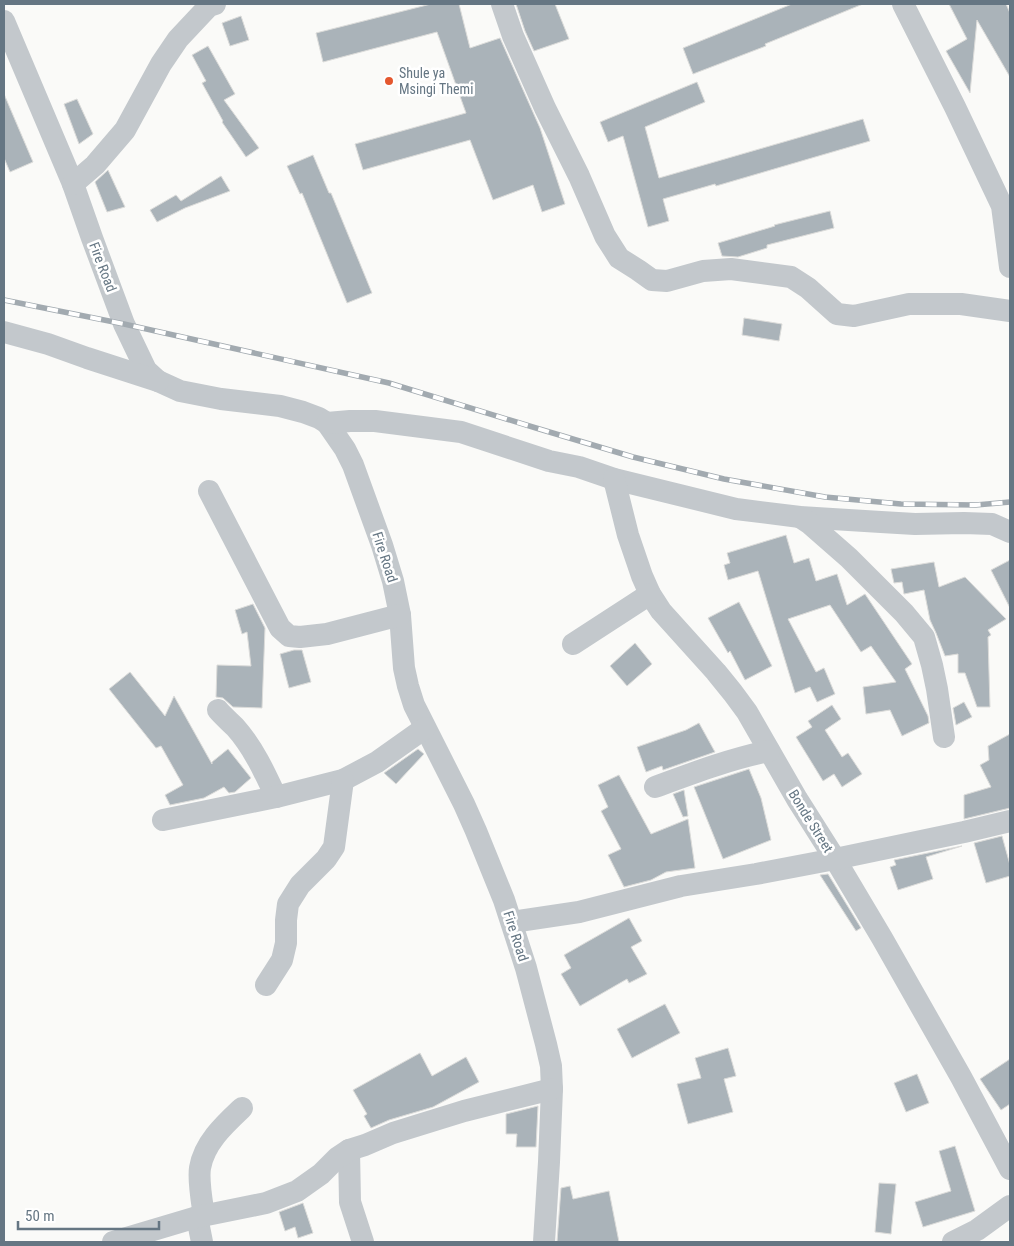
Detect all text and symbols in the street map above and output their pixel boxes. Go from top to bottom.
place label: Shule ya Msingi Themi [399,65,473,97]
marker: Shule ya Msingi Themi [383,75,395,87]
street label: Fire Road [86,240,120,294]
street label: Fire Road [369,530,401,584]
street label: Bonde Street [785,787,837,855]
street label: Fire Road [500,909,532,963]
scale bar [18,1198,159,1230]
text: 50 m [25,1207,55,1225]

